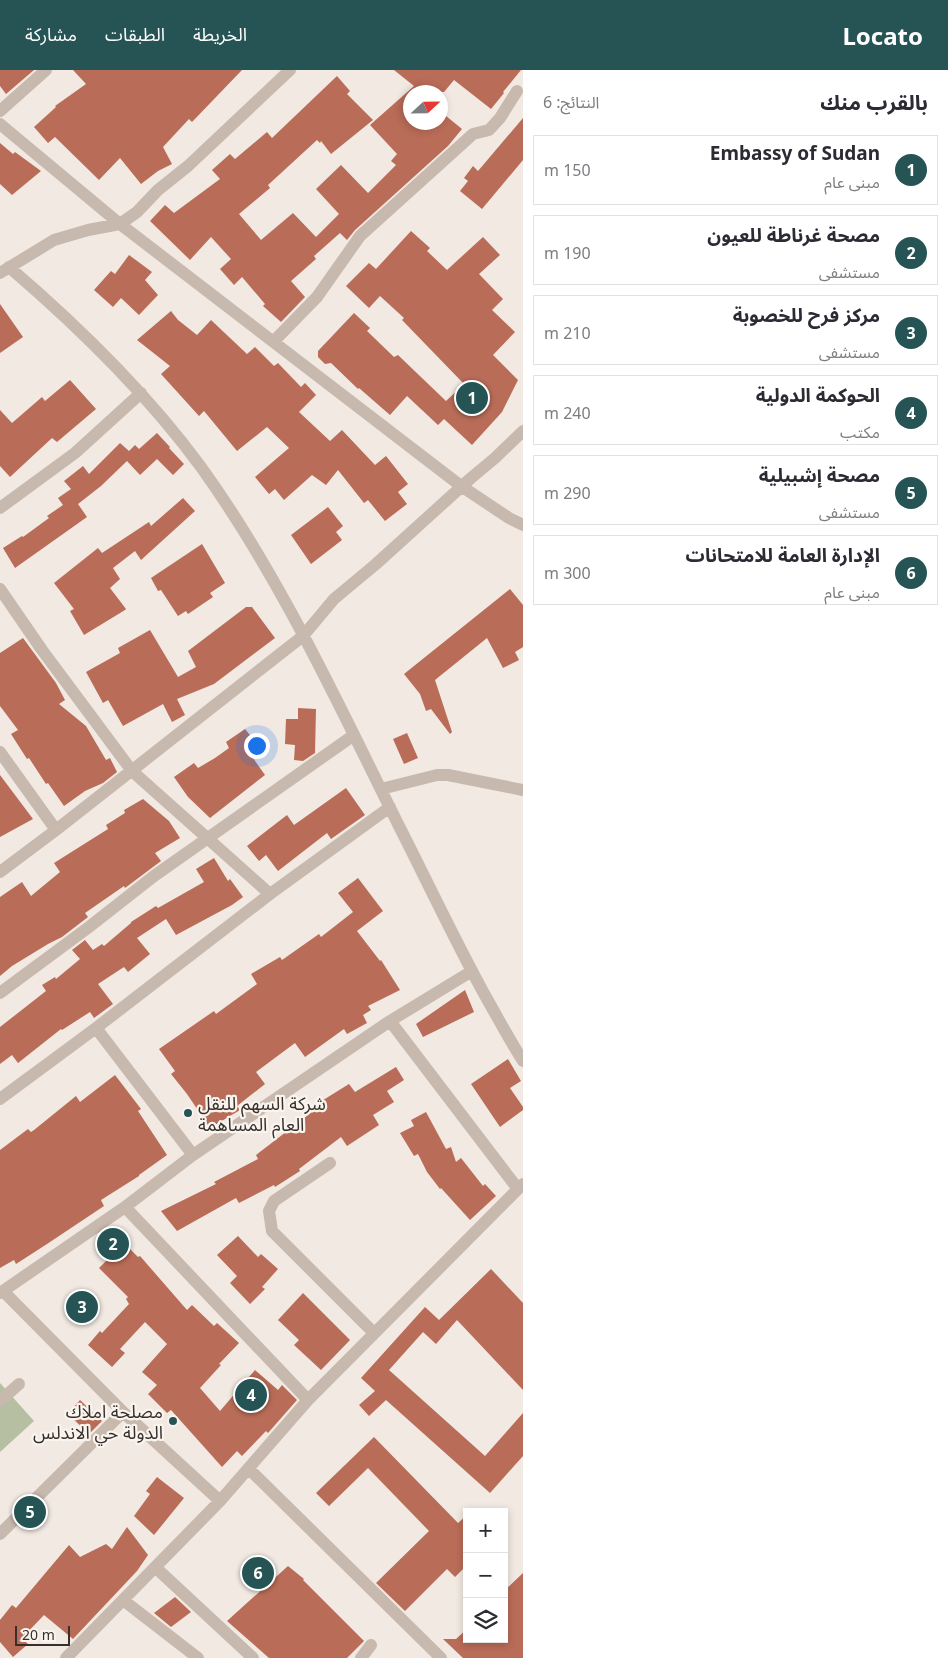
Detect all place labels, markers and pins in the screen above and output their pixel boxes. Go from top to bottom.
pin: 1 [456,379,488,417]
place label: شركة السهم للنقل العام المساهمة [198,1091,326,1139]
marker: شركة السهم للنقل العام المساهمة [182,1107,194,1119]
pin: 2 [97,1225,129,1263]
pin: 3 [66,1288,98,1326]
pin: 4 [235,1376,267,1414]
place label: مصلحة املاك الدولة حي الاندلس [33,1399,163,1446]
marker: مصلحة املاك الدولة حي الاندلس [167,1415,179,1427]
pin: 5 [14,1493,46,1531]
pin: 6 [242,1554,274,1592]

